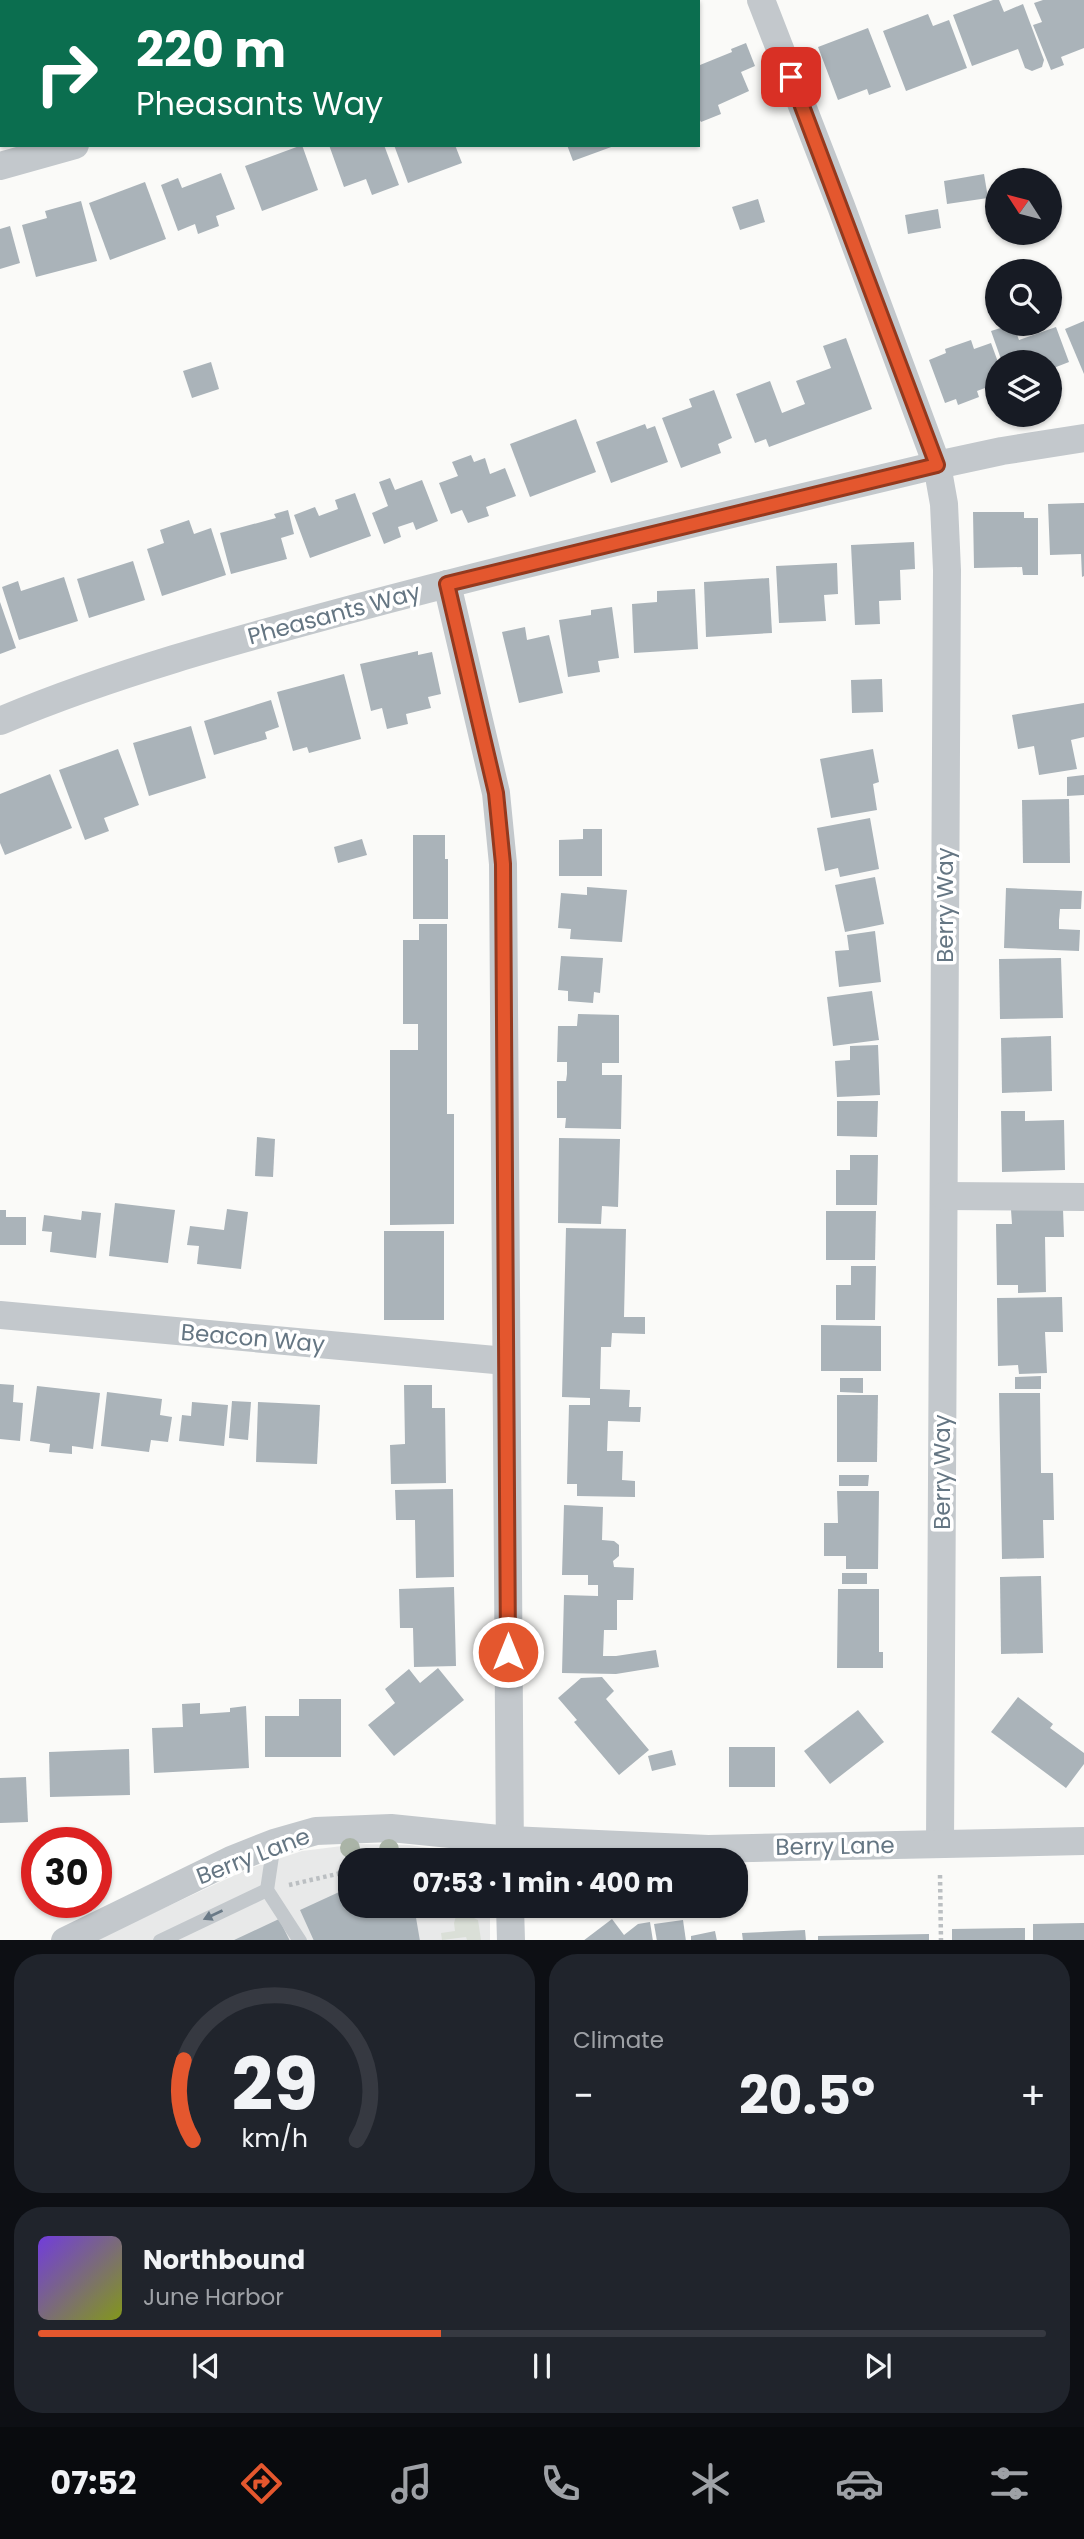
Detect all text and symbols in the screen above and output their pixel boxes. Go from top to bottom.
text: 220 m [136,16,286,84]
icon: right [21,28,112,119]
pin [761,47,821,107]
icon: arrive [772,58,810,96]
text: Pheasants Way [136,81,383,126]
north arrow [985,168,1062,245]
map controls [985,168,1062,427]
button: search [985,259,1062,336]
button: layers [985,350,1062,427]
street label: Pheasants Way [244,576,424,652]
street label: Berry Way [929,847,961,963]
street label: Beacon Way [180,1316,326,1360]
street label: Berry Way [926,1414,958,1530]
position arrow [471,1615,545,1689]
street label: Berry Lane [192,1820,314,1892]
speed limit sign: 30 [21,1827,112,1918]
street label: Berry Lane [775,1829,895,1863]
text: 07:53 · 1 min · 400 m [412,1865,674,1901]
one-way arrow [203,1910,223,1921]
text: Climate [573,2024,664,2056]
text: 29 [231,2034,318,2135]
text: 20.5° [739,2059,875,2132]
text: − [573,2069,594,2122]
text: + [1020,2069,1046,2122]
text: km/h [241,2120,308,2155]
text: Northbound [143,2242,305,2278]
text: June Harbor [143,2281,284,2313]
icon: previous [187,2347,225,2385]
icon: pause [523,2347,561,2385]
icon: next [859,2347,897,2385]
icon: directions [237,2459,286,2508]
icon: music [387,2459,436,2508]
icon: phone [536,2459,585,2508]
icon: climate [686,2459,735,2508]
icon: car [835,2459,884,2508]
icon: filters [985,2459,1034,2508]
text: 07:52 [50,2460,136,2505]

